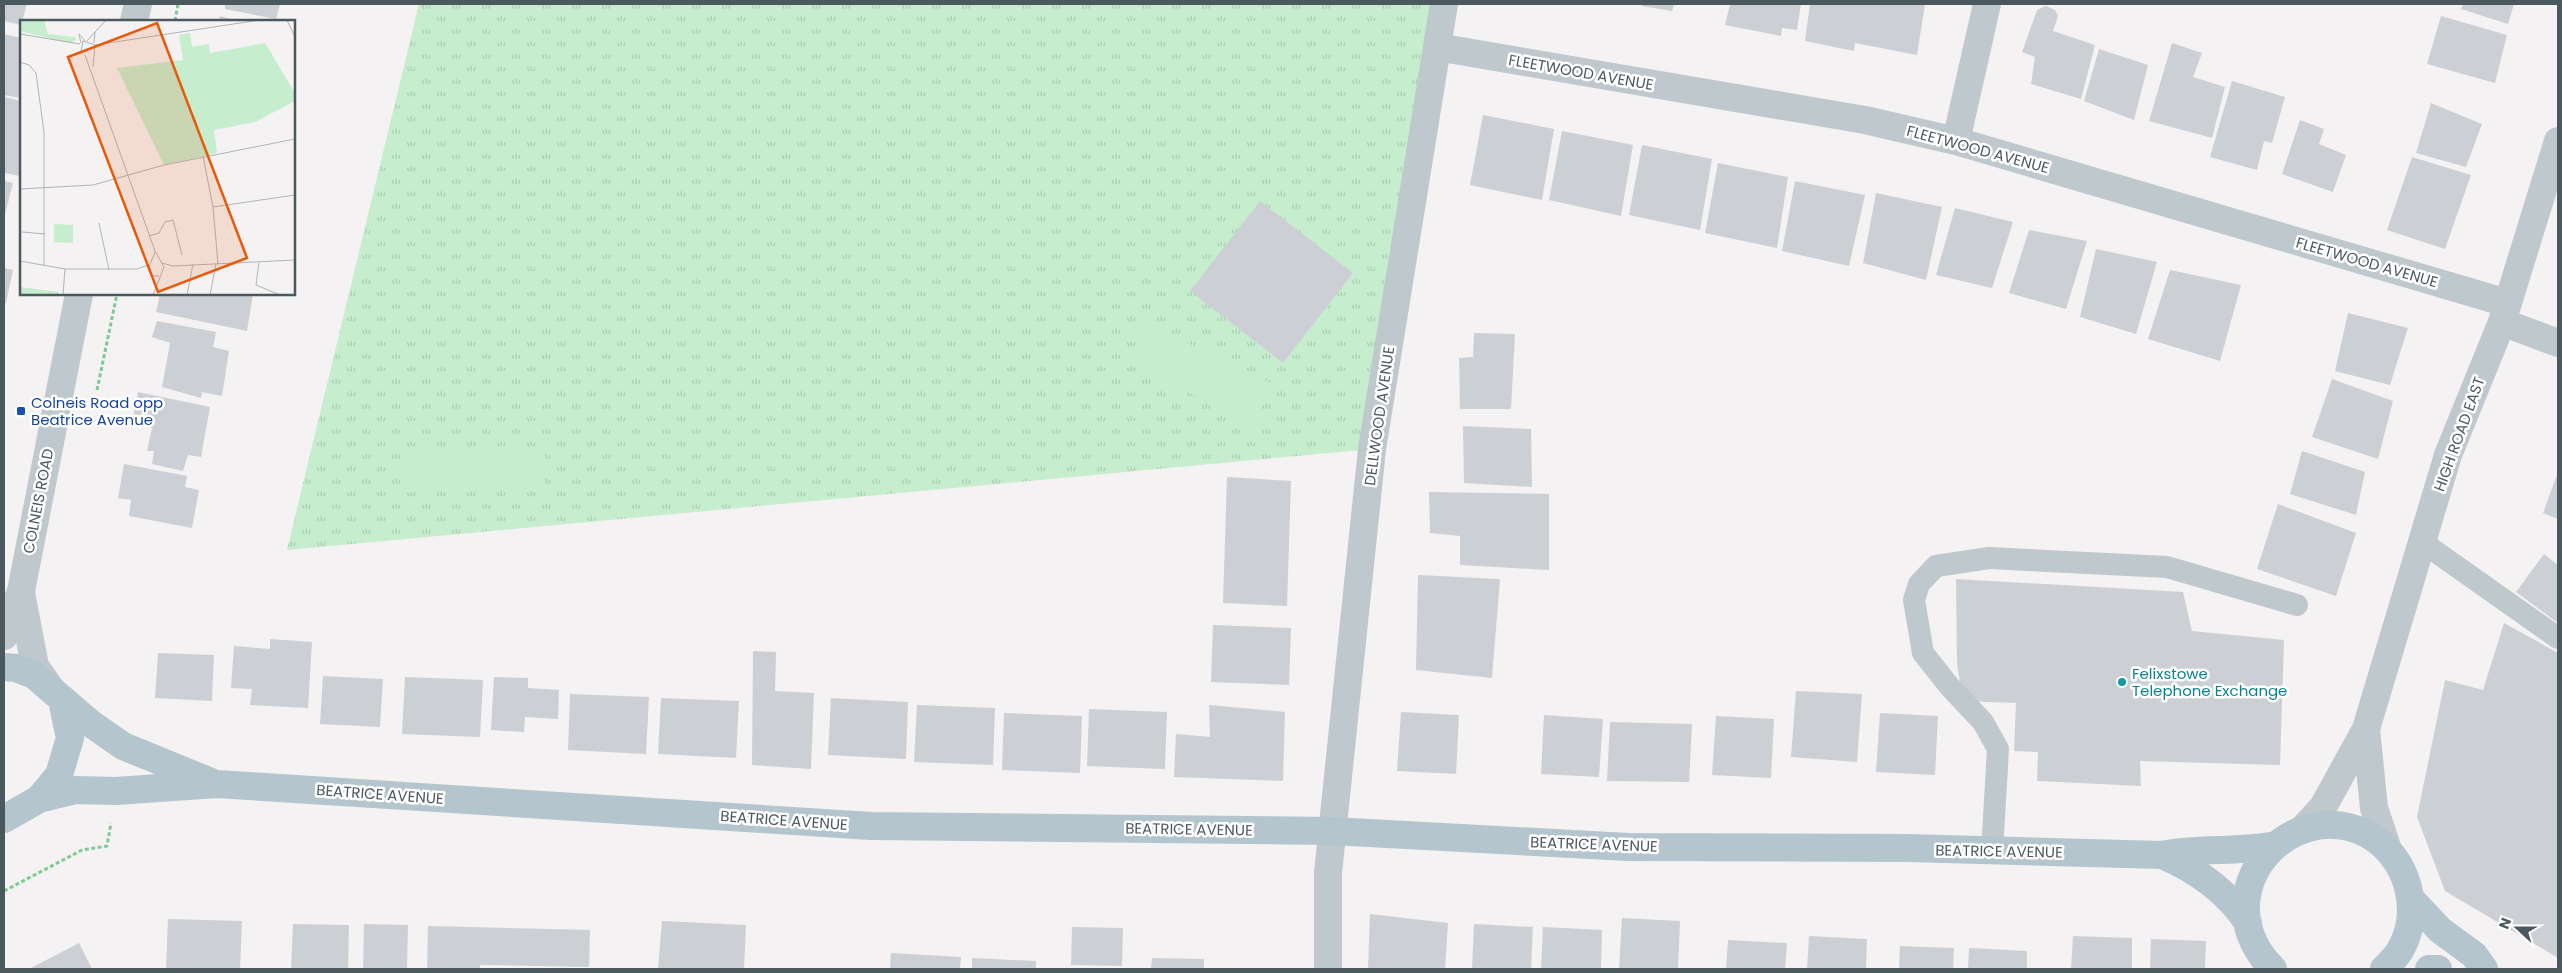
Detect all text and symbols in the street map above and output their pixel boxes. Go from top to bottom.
inset map [20,20,295,295]
street label: FLEETWOOD AVENUE [1507,49,1655,95]
street label: FLEETWOOD AVENUE [1904,120,2052,178]
street label: FLEETWOOD AVENUE [2294,232,2440,292]
street label: DELLWOOD AVENUE [1359,345,1399,487]
street label: HIGH ROAD EAST [2429,374,2489,494]
place label: Colneis Road opp Beatrice Avenue [31,392,163,430]
marker: Colneis Road opp Beatrice Avenue [15,405,27,417]
street label: COLNEIS ROAD [18,447,58,555]
place label: Felixstowe Telephone Exchange [2132,663,2287,701]
marker: Felixstowe Telephone Exchange [2116,676,2128,688]
street label: BEATRICE AVENUE [316,779,444,809]
street label: BEATRICE AVENUE [720,805,848,835]
street label: BEATRICE AVENUE [1125,817,1253,841]
street label: BEATRICE AVENUE [1530,831,1658,857]
street label: BEATRICE AVENUE [1935,839,2063,863]
north arrow [2492,903,2542,953]
text: N [2494,915,2516,932]

